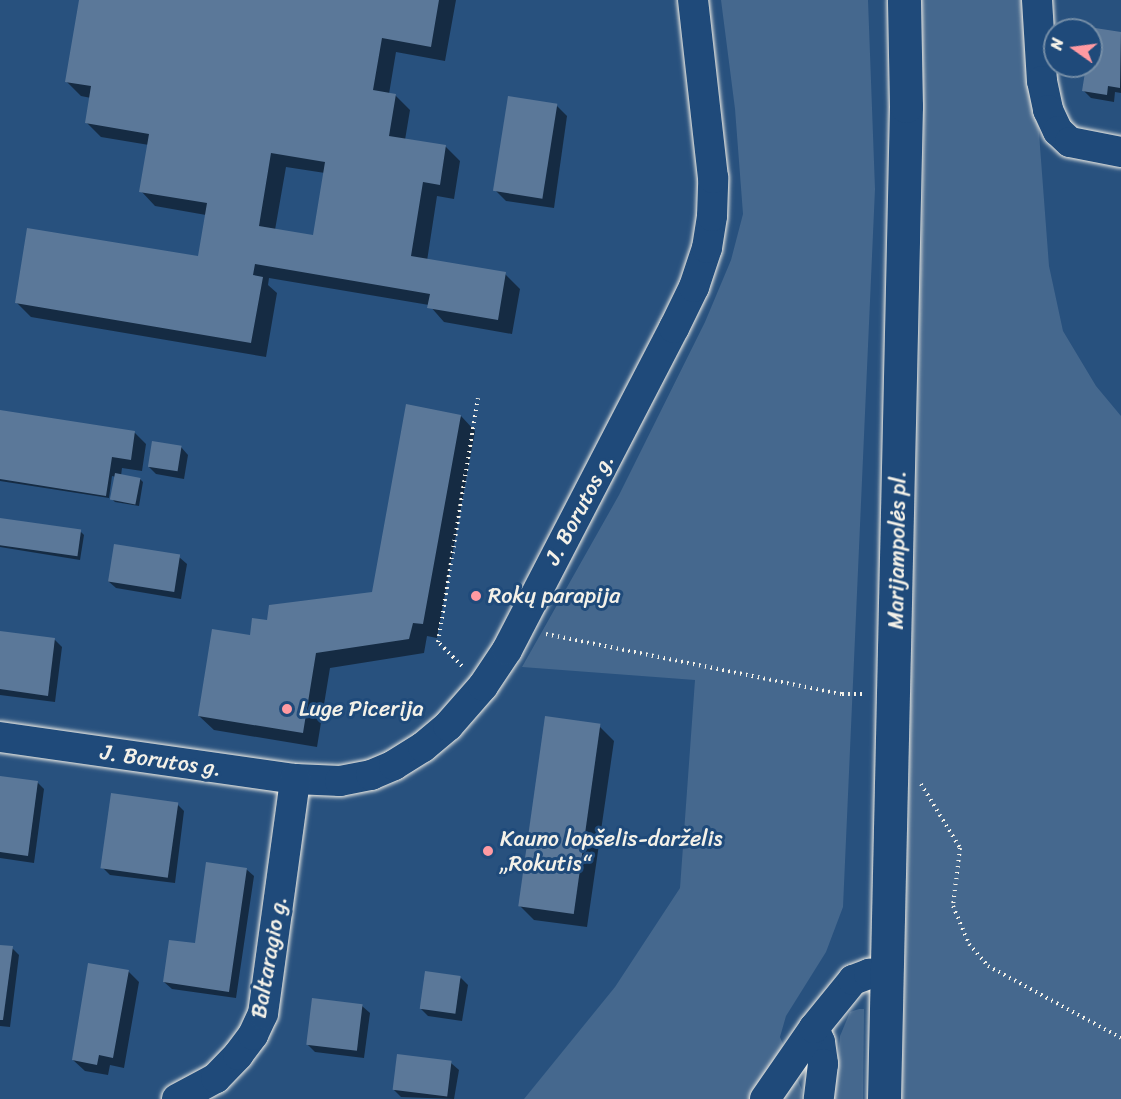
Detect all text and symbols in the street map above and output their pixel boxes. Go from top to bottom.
north arrow [1043,18,1103,78]
text: N [1042,35,1072,53]
street label: J. Borutos g. [539,449,619,569]
street label: Marijampolės pl. [882,470,912,630]
place label: Rokų parapija [488,583,620,609]
marker: Rokų parapija [469,589,483,603]
place label: Luge Picerija [299,696,423,722]
marker: Luge Picerija [280,702,294,716]
street label: J. Borutos g. [99,738,223,782]
place label: Kauno lopšelis-darželis „Rokutis“ [500,825,724,876]
marker: Kauno lopšelis-darželis „Rokutis“ [481,844,495,858]
street label: Baltaragio g. [245,894,293,1020]

